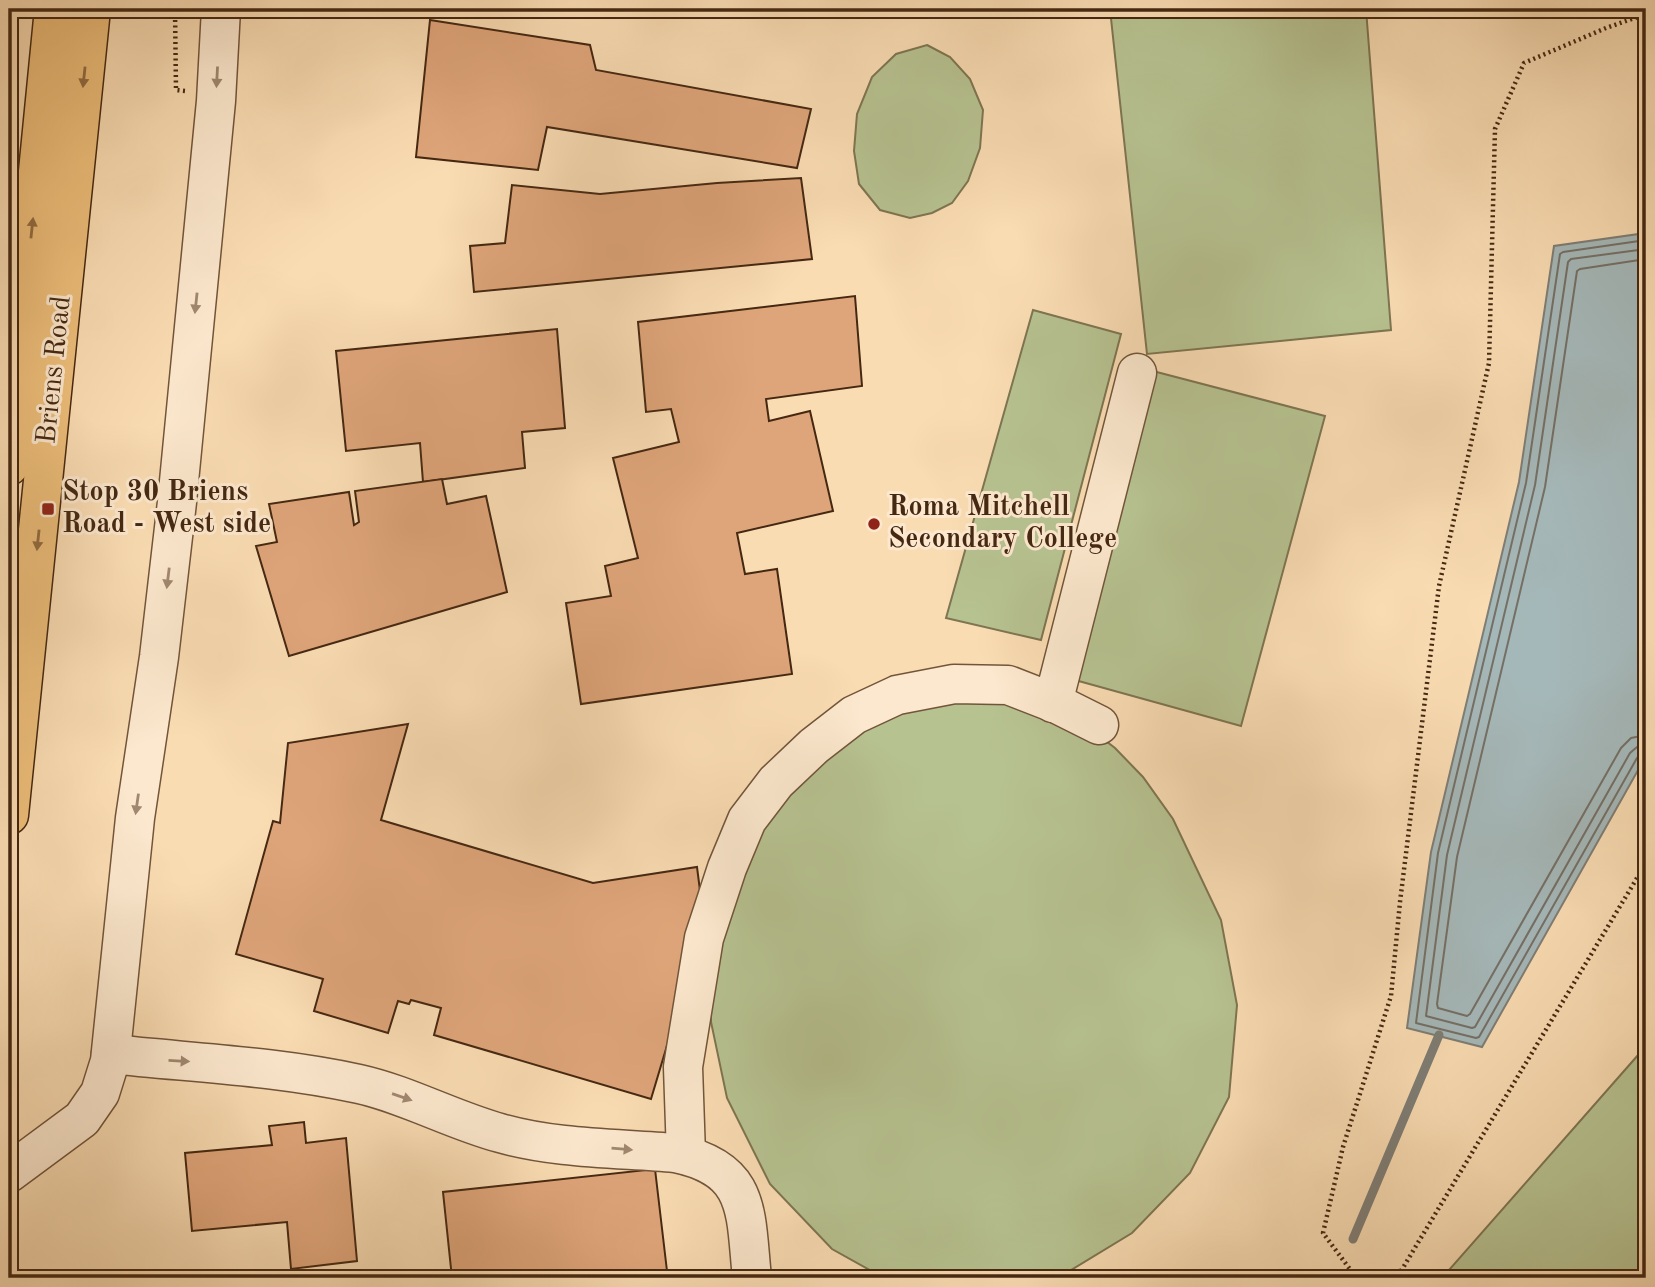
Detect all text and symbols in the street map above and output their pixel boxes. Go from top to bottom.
one-way arrow [78,66,89,88]
one-way arrow [212,66,223,88]
one-way arrow [27,217,38,239]
one-way arrow [190,293,201,315]
street label: Briens Road [33,295,77,445]
place label: Stop 30 Briens Road - West side [62,479,271,539]
place label: Roma Mitchell Secondary College [888,494,1117,554]
marker: Stop 30 Briens Road - West side [40,501,56,517]
marker: Roma Mitchell Secondary College [866,516,882,532]
one-way arrow [32,529,43,551]
one-way arrow [162,568,173,590]
one-way arrow [132,793,143,815]
one-way arrow [168,1055,190,1066]
one-way arrow [392,1092,413,1103]
one-way arrow [611,1144,633,1155]

